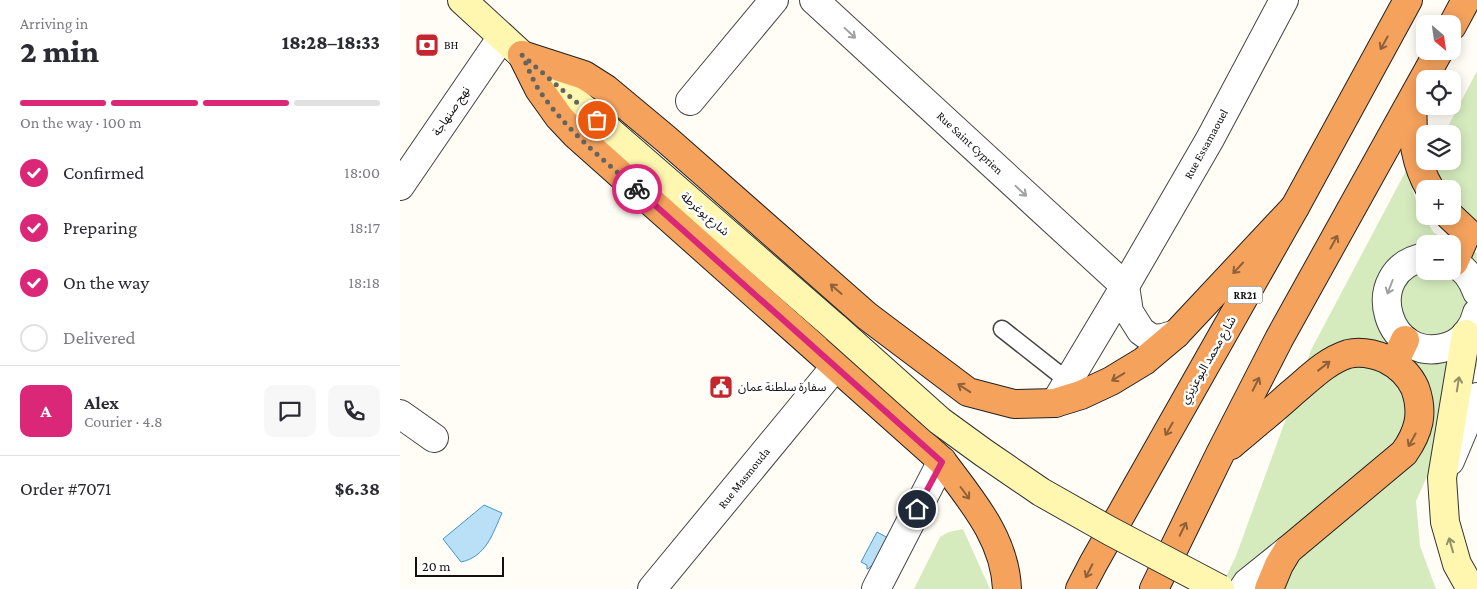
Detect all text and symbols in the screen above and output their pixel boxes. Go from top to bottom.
text: Arriving in [20,15,88,32]
north arrow [1416,15,1461,60]
map controls [1416,15,1461,280]
one-way arrow [844,27,857,39]
text: 18:28–18:33 [282,32,380,53]
bank icon: BH [414,32,440,58]
text: 2 min [20,33,99,69]
one-way arrow [1379,35,1388,50]
place label: BH [444,38,459,52]
button: locate [1416,70,1461,115]
street label: نهج صنهاجة [429,84,474,140]
pin [576,99,618,141]
icon: bag [583,106,611,134]
street label: Rue Essamaouel [1181,107,1231,181]
street label: Rue Saint Cyprien [934,109,1006,178]
text: On the way · 100 m [20,114,142,131]
button: layers [1416,125,1461,170]
icon: check [20,159,48,187]
text: Confirmed [63,162,144,183]
text: 18:00 [344,164,380,181]
courier [612,164,662,214]
icon: bike [623,175,651,203]
button: + [1416,180,1461,225]
one-way arrow [1015,185,1028,196]
street label: شارع يوغرطة [677,189,732,240]
icon: check [20,214,48,242]
text: Preparing [63,217,137,238]
text: 18:17 [350,219,380,236]
one-way arrow [1329,234,1339,249]
button: − [1416,235,1461,280]
one-way arrow [1232,261,1244,274]
icon: check [20,269,48,297]
text: On the way [63,272,149,293]
text: 18:18 [349,274,380,291]
one-way arrow [1385,279,1394,294]
one-way arrow [830,283,843,294]
road number: RR21 [1228,286,1262,304]
street label: شارع محمد البوعزيزي [1177,314,1241,408]
text: Delivered [63,327,136,348]
one-way arrow [1317,361,1330,372]
one-way arrow [1112,372,1126,382]
public building icon: سفارة سلطنة عمان [708,374,734,400]
one-way arrow [1251,377,1261,392]
one-way arrow [1453,377,1463,393]
place label: سفارة سلطنة عمان [738,380,826,394]
one-way arrow [958,383,972,393]
button: chat [264,385,316,437]
button: phone [328,385,380,437]
text: Alex [84,392,119,413]
text: A [40,400,52,421]
text: Courier · 4.8 [84,413,163,430]
one-way arrow [1164,422,1174,437]
one-way arrow [1407,433,1417,448]
street label: Rue Masmouda [715,444,773,511]
text: Order #7071 [20,478,111,499]
text: $6.38 [335,478,380,499]
one-way arrow [960,486,971,499]
pin [896,488,938,530]
icon: home [903,495,931,523]
one-way arrow [1178,522,1188,537]
one-way arrow [1446,537,1456,553]
scale bar [415,554,504,577]
text: 20 m [422,558,450,574]
one-way arrow [1084,563,1093,578]

